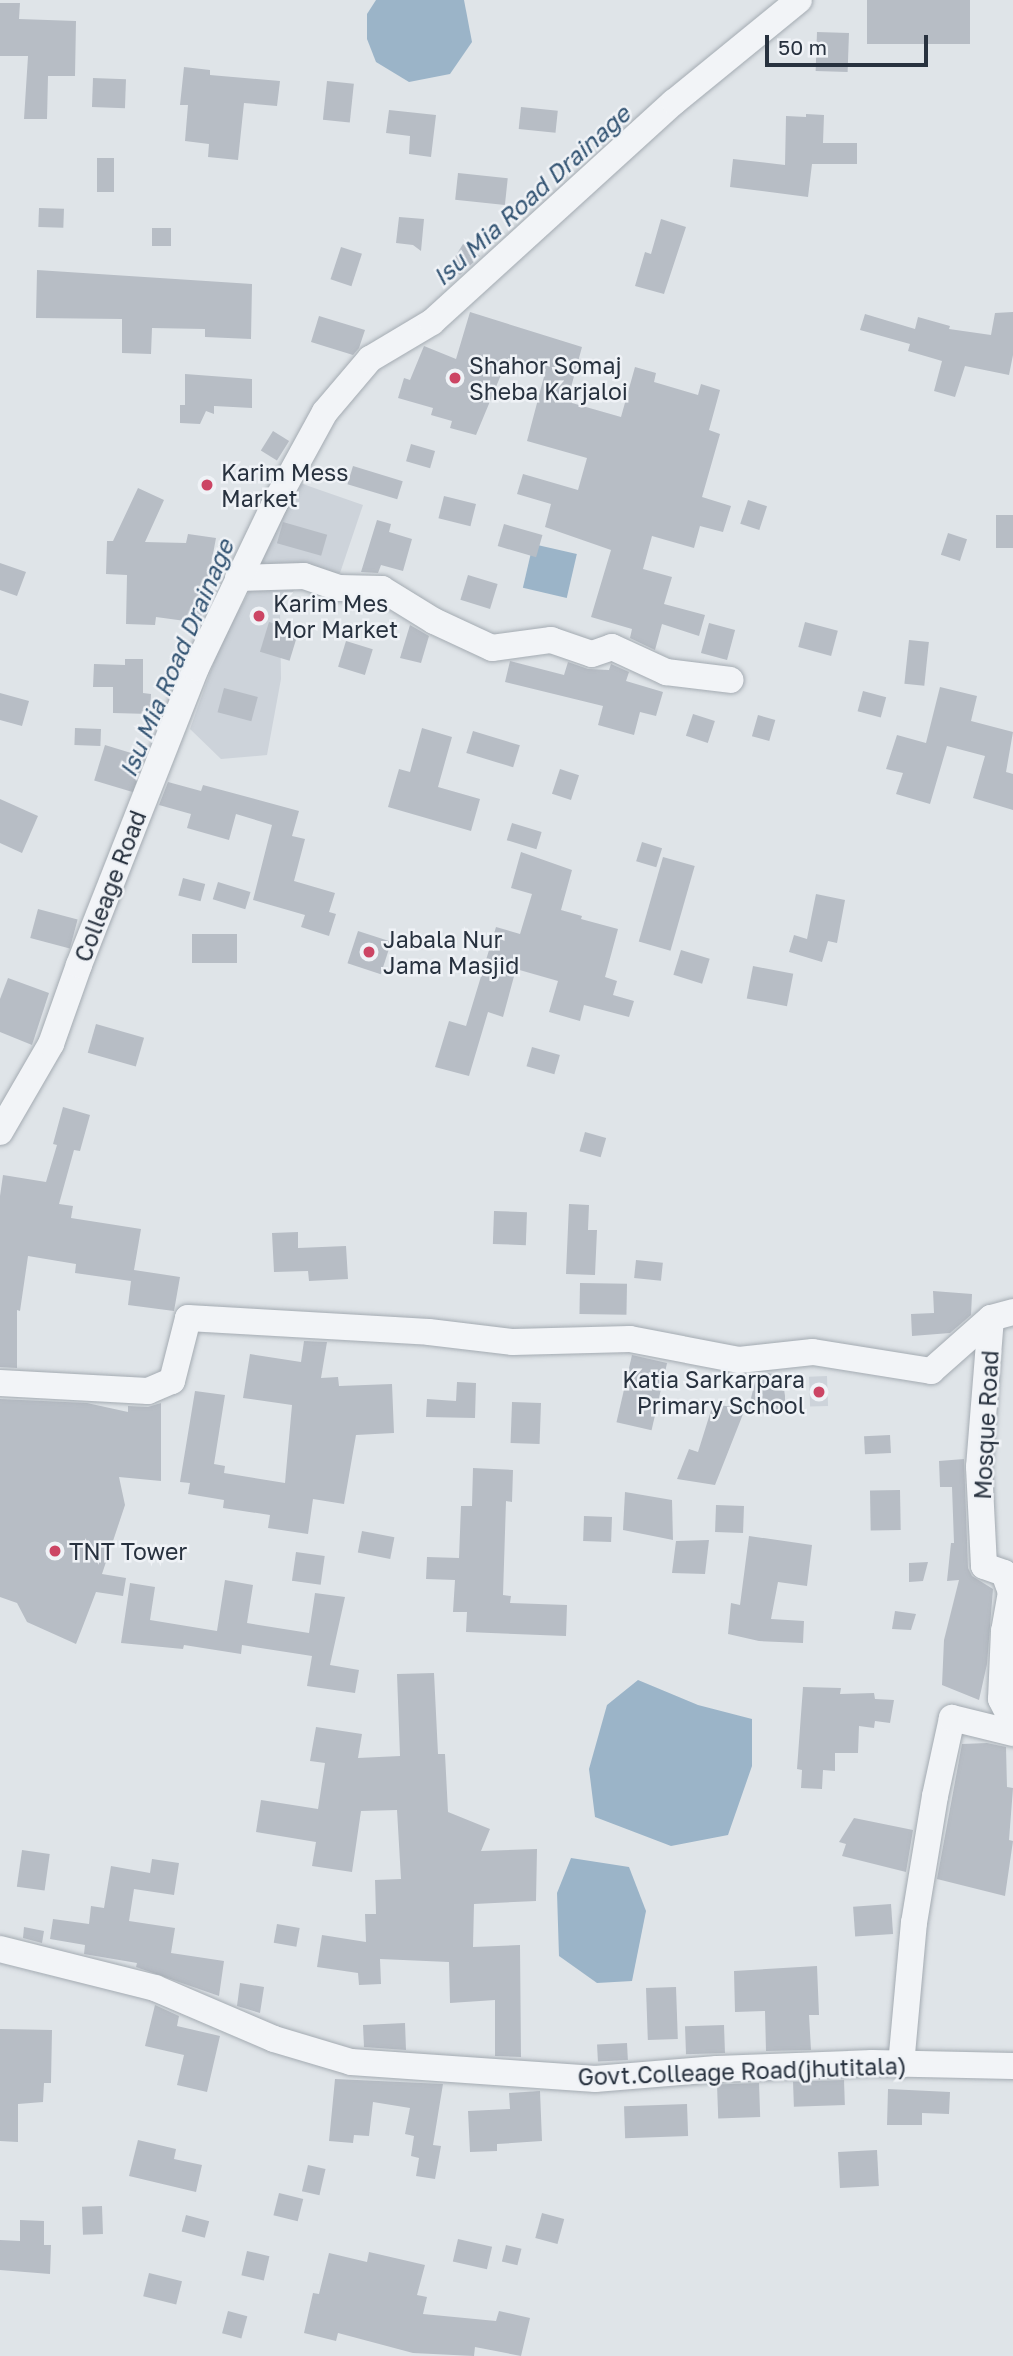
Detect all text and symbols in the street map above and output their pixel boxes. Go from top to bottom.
scale bar [768,21,931,65]
text: 50 m [778,34,827,60]
water label: Isu Mia Road Drainage [427,99,635,291]
place label: Shahor Somaj Sheba Karjaloi [469,351,628,405]
marker: Shahor Somaj Sheba Karjaloi [447,370,463,386]
place label: Karim Mess Market [221,458,348,512]
marker: Karim Mess Market [199,477,215,493]
water label: Isu Mia Road Drainage [113,535,239,781]
place label: Karim Mes Mor Market [273,589,398,643]
marker: Karim Mes Mor Market [251,608,267,624]
street label: Colleage Road [68,806,152,966]
place label: Jabala Nur Jama Masjid [383,925,519,979]
marker: Jabala Nur Jama Masjid [361,944,377,960]
street label: Mosque Road [968,1350,1004,1500]
place label: Katia Sarkarpara Primary School [622,1365,805,1419]
marker: Katia Sarkarpara Primary School [811,1384,827,1400]
place label: TNT Tower [69,1537,187,1565]
marker: TNT Tower [47,1543,63,1559]
street label: Govt.Colleage Road(jhutitala) [577,2051,907,2091]

